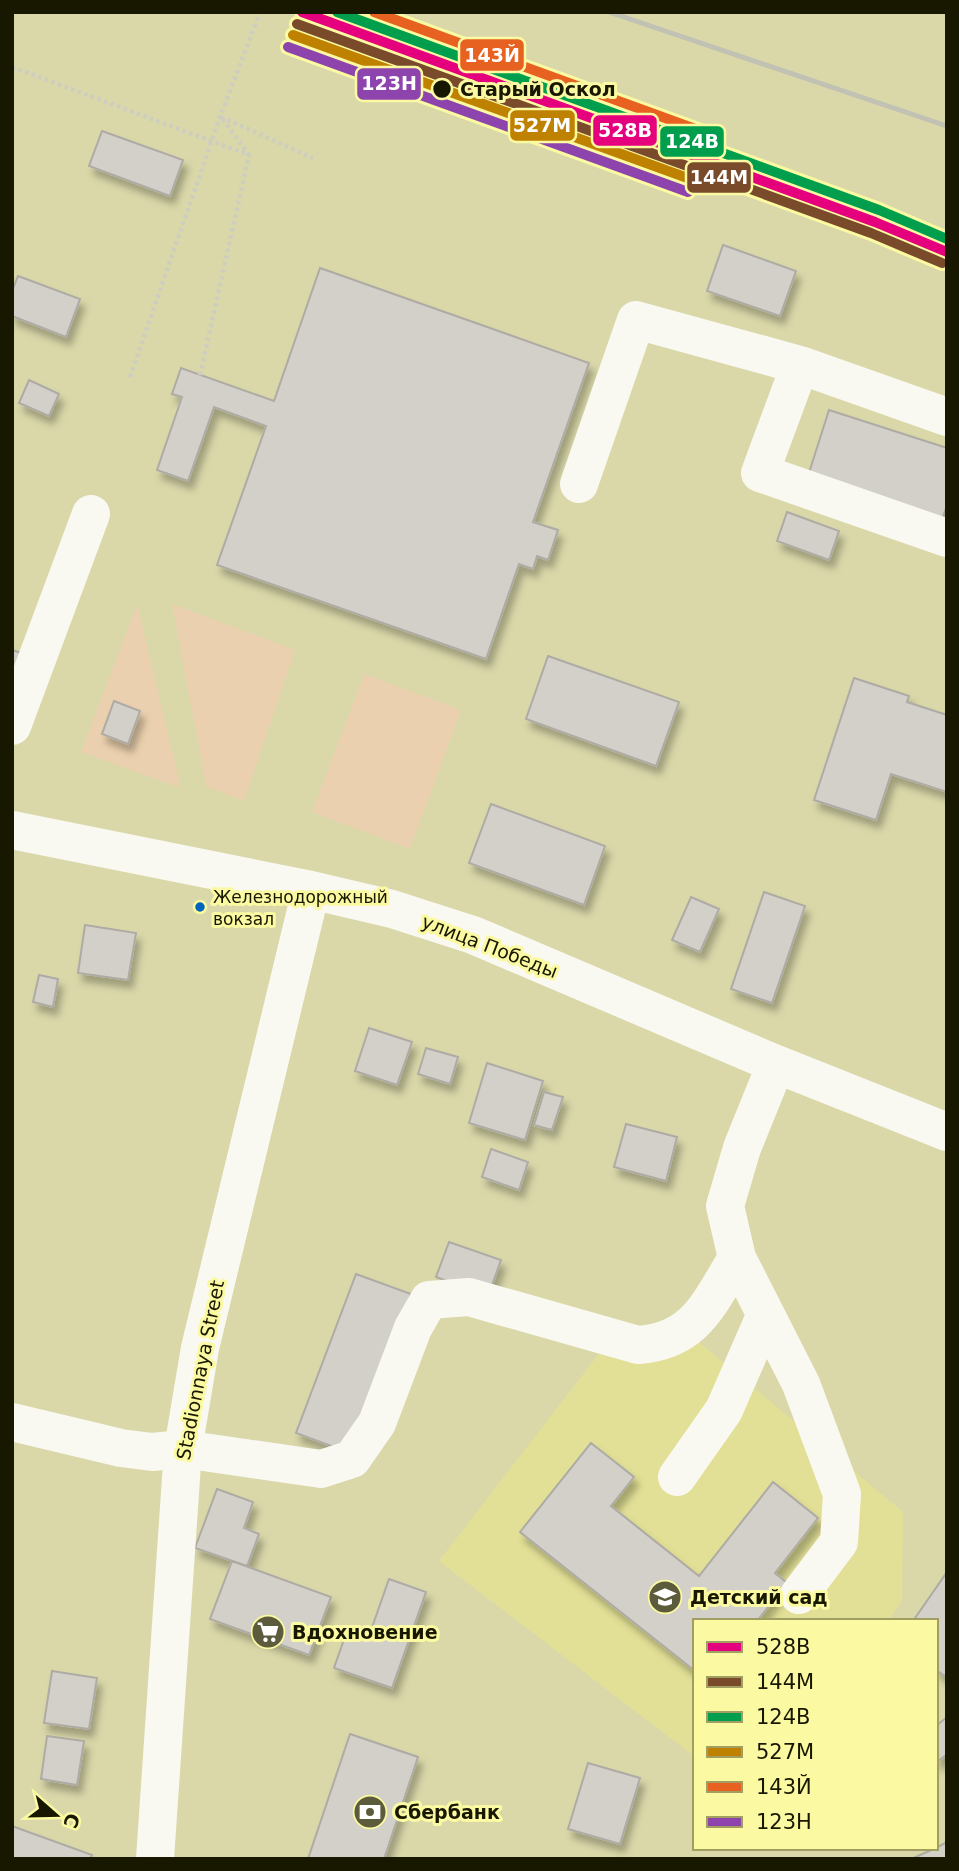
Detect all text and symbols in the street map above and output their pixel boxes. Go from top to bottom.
line badge: 143Й [459,38,525,72]
text: 143Й [464,44,520,66]
line badge: 123Н [356,67,422,101]
text: 123Н [361,72,417,94]
marker: Старый Оскол [431,78,453,100]
place label: Старый Оскол [460,78,616,100]
line badge: 527М [509,109,576,142]
text: 527М [513,114,571,136]
line badge: 528В [592,114,658,147]
text: 528В [598,119,652,141]
line badge: 124В [659,125,725,158]
text: 124В [665,130,719,152]
line badge: 144М [686,161,752,194]
text: 144М [690,166,748,188]
place label: Железнодорожный вокзал [213,887,388,929]
marker: Железнодорожный вокзал [193,900,207,914]
street label: улица Победы [419,910,561,982]
street label: Stadionnaya Street [172,1278,228,1462]
school or university icon: Детский сад [646,1578,684,1616]
place label: Детский сад [690,1586,828,1608]
supermarket icon: Вдохновение [249,1613,287,1651]
legend [693,1619,938,1850]
place label: Вдохновение [292,1621,438,1643]
text: 528В [756,1635,811,1659]
text: 144М [756,1670,814,1694]
text: 124В [756,1705,811,1729]
text: 527М [756,1740,814,1764]
text: 143Й [756,1774,812,1799]
north arrow [21,1780,91,1850]
bank icon: Сбербанк [351,1793,389,1831]
place label: Сбербанк [394,1801,500,1823]
text: С [59,1810,85,1831]
text: 123Н [756,1810,812,1834]

